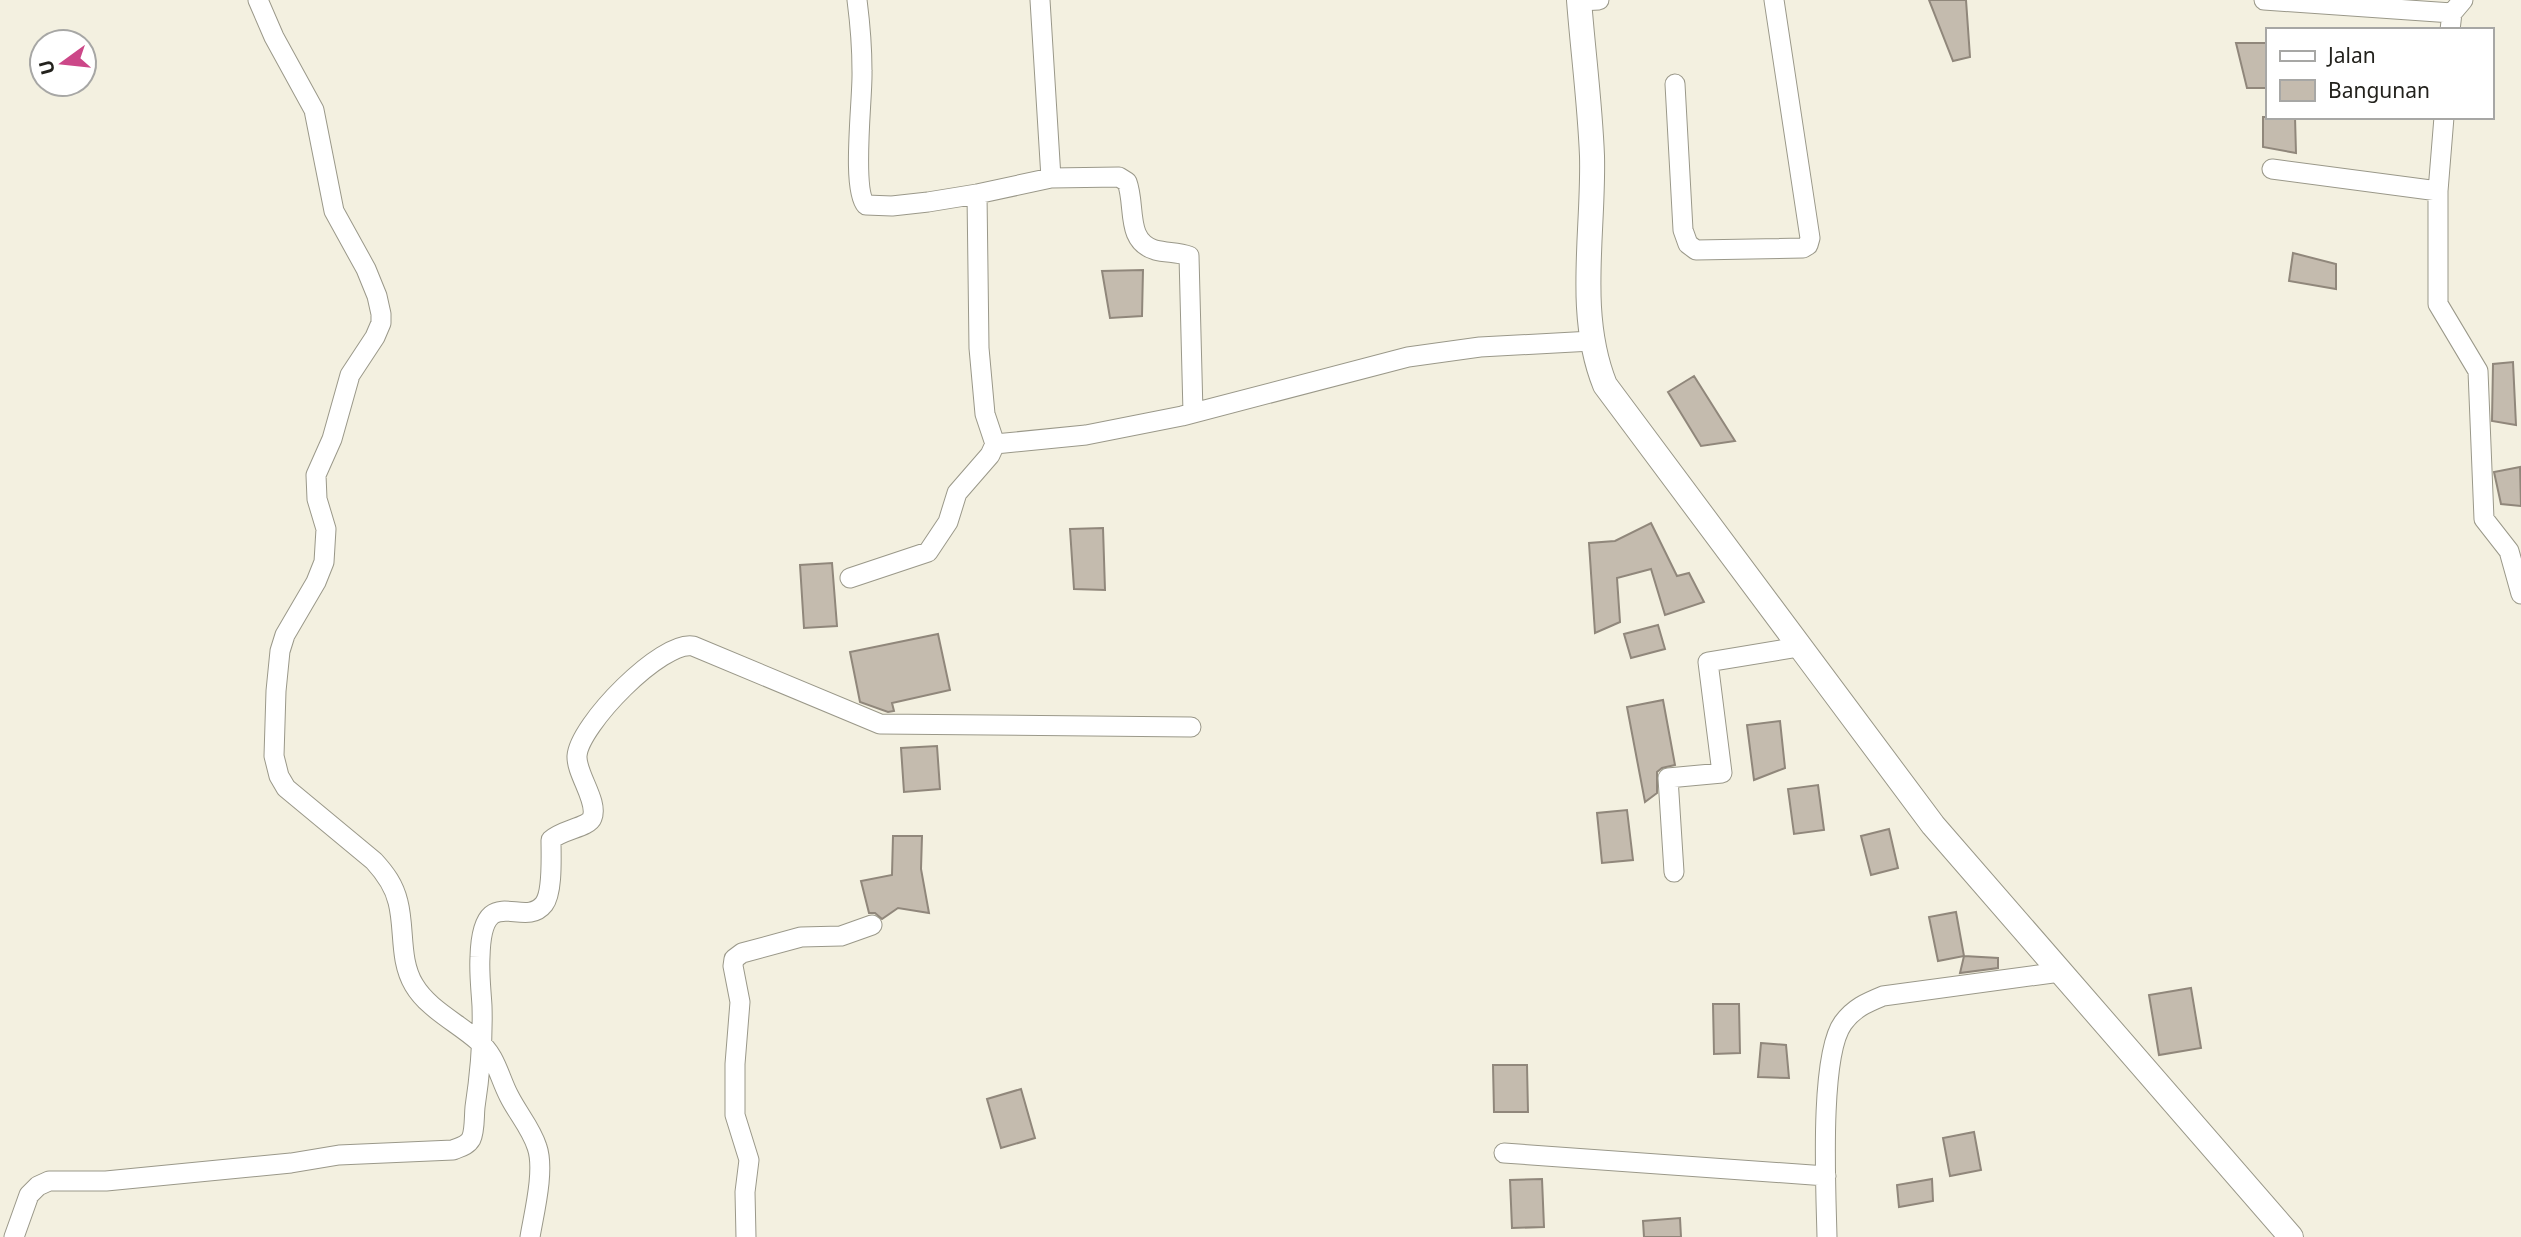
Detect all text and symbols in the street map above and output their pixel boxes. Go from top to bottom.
north arrow [28,28,98,98]
legend [2266,28,2493,119]
text: Jalan [2326,41,2376,69]
text: U [32,57,61,78]
text: Bangunan [2328,76,2430,104]

